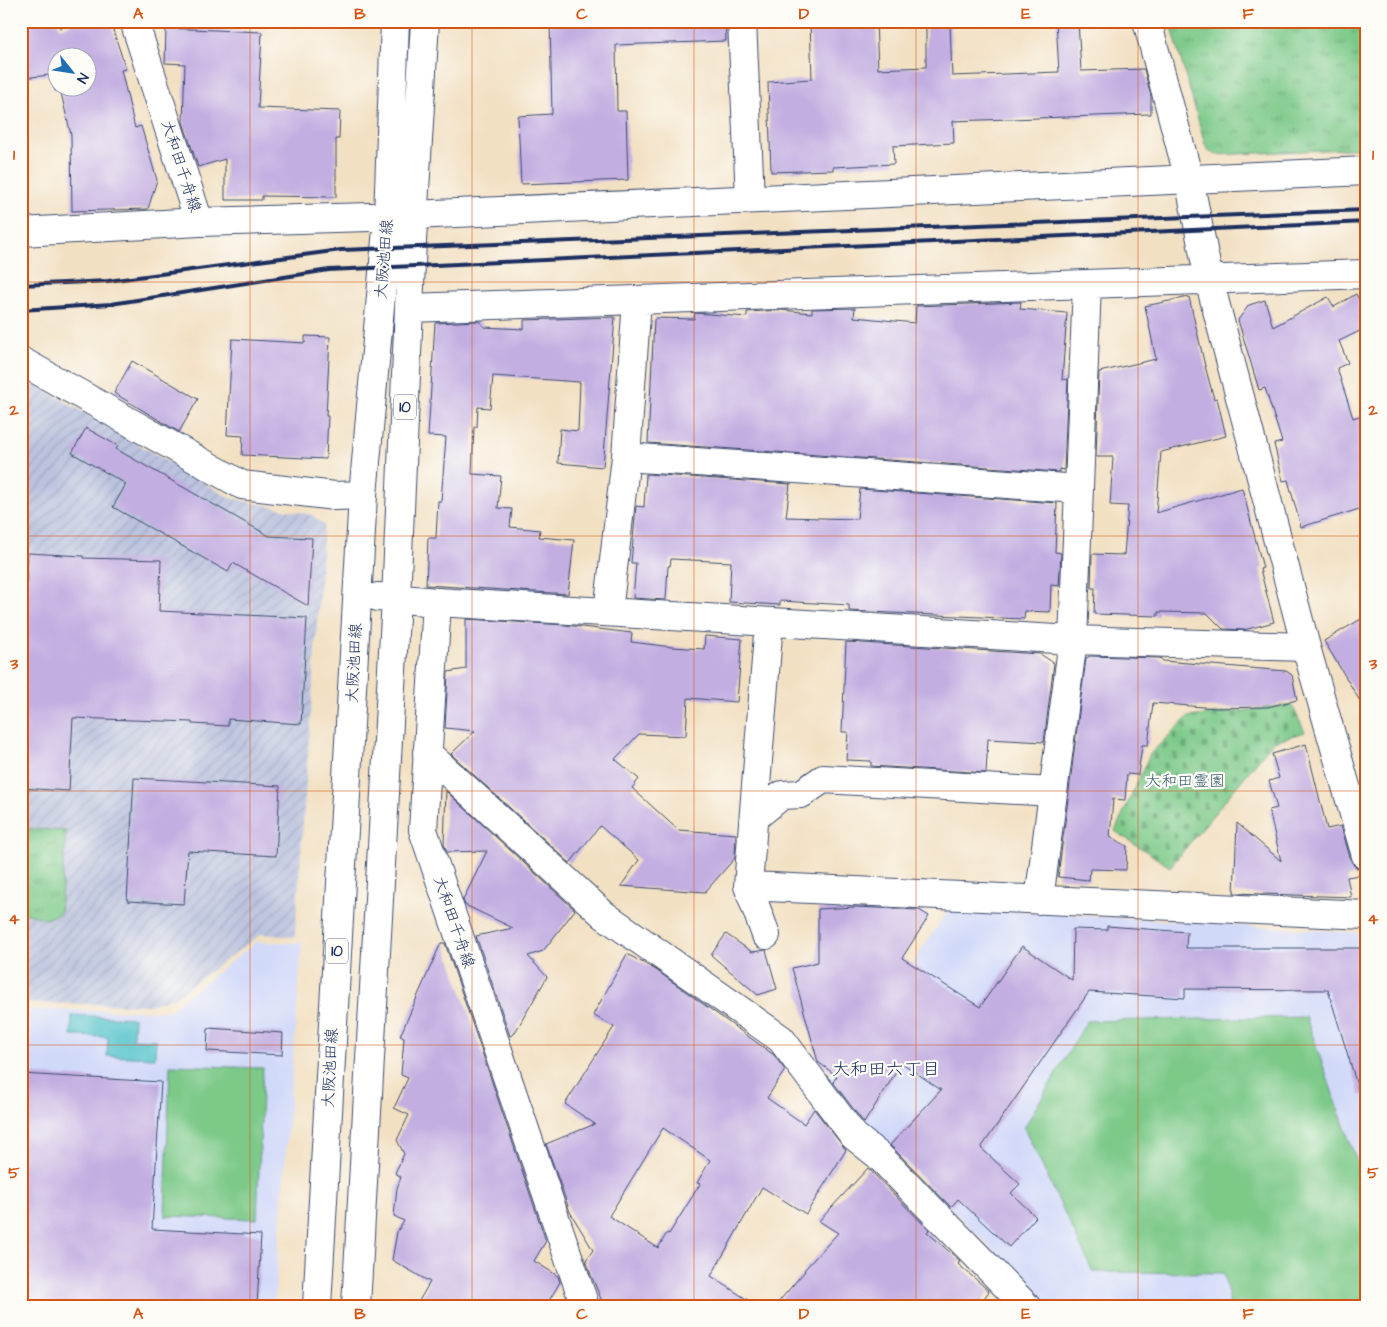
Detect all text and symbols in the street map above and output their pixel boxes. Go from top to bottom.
text: A [133,3,144,25]
text: B [354,3,366,25]
text: C [576,3,588,25]
text: D [799,3,810,25]
text: E [1021,3,1031,25]
text: F [1242,3,1254,25]
north arrow [48,48,98,98]
text: N [71,69,93,87]
street label: 大和田千舟線 [156,117,206,215]
text: 1 [13,144,16,166]
text: 1 [1372,144,1375,166]
street label: 大阪池田線 [370,218,398,300]
road number: 10 [394,394,416,420]
text: 2 [8,399,19,421]
text: 2 [1367,399,1378,421]
street label: 大阪池田線 [341,622,367,704]
text: 3 [9,653,19,675]
text: 3 [1368,653,1378,675]
park label: 大和田霊園 [1145,770,1225,792]
street label: 大和田千舟線 [428,873,480,971]
text: 4 [9,908,20,930]
text: 4 [1368,908,1379,930]
road number: 10 [326,938,348,964]
street label: 大阪池田線 [317,1027,343,1109]
district label: 大和田六丁目 [832,1057,940,1082]
text: 5 [8,1162,20,1184]
text: 5 [1367,1162,1379,1184]
text: A [133,1303,144,1325]
text: B [354,1303,366,1325]
text: C [576,1303,588,1325]
text: D [799,1303,810,1325]
text: E [1021,1303,1031,1325]
text: F [1242,1303,1254,1325]

